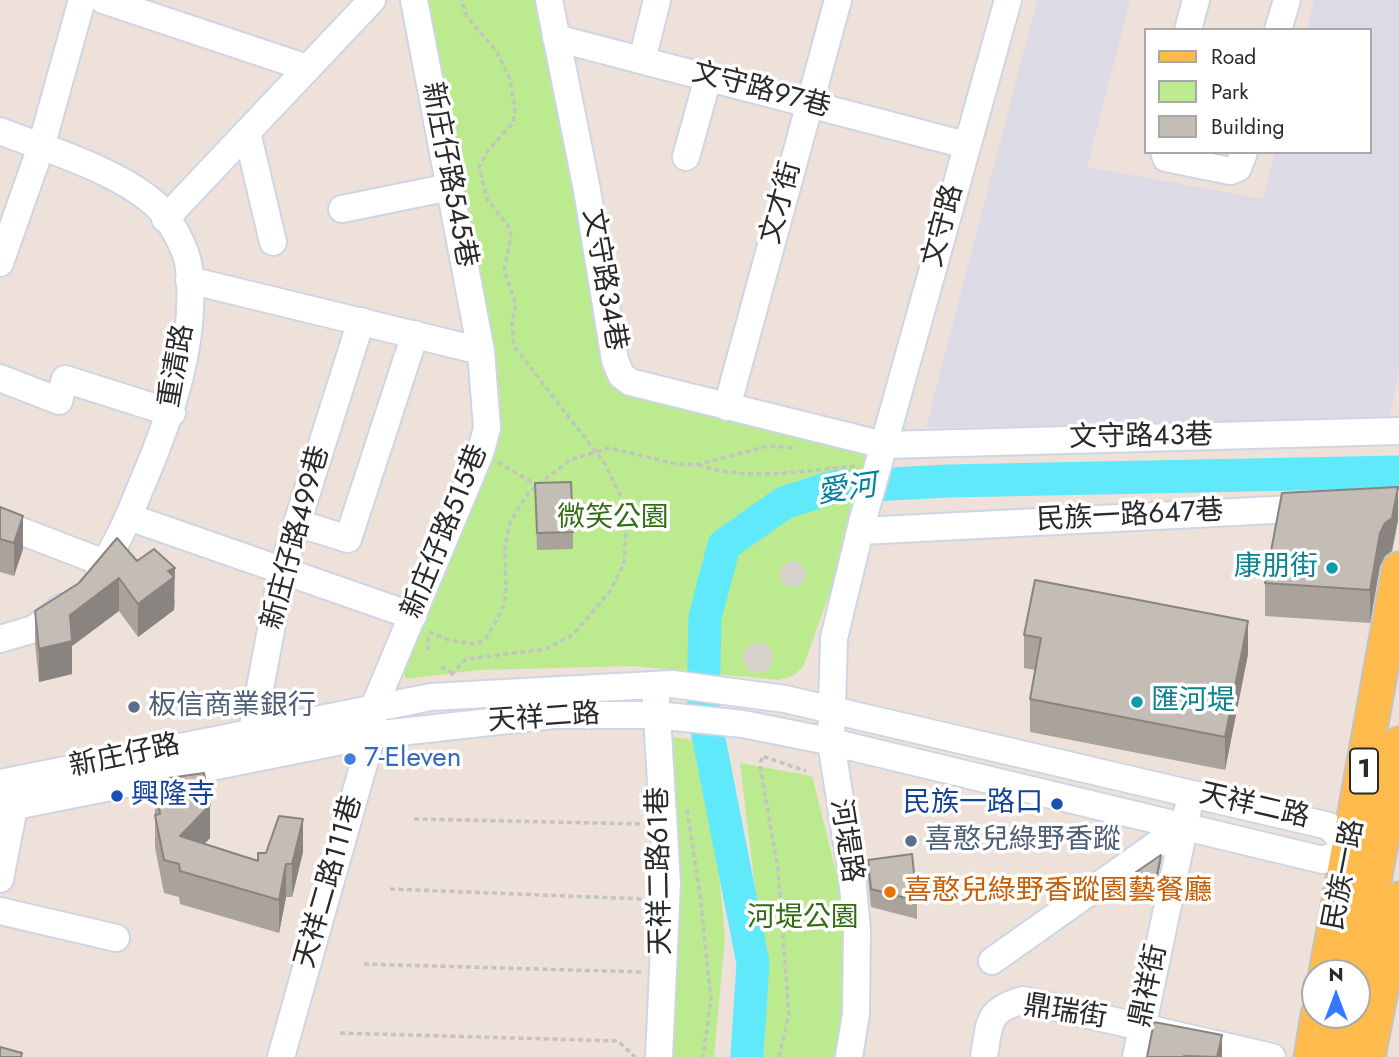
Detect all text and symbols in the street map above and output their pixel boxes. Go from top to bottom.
legend [1144,28,1371,154]
text: Road [1211,42,1256,72]
street label: 文守路97巷 [688,56,834,126]
text: Park [1211,77,1248,107]
street label: 新庄仔路545巷 [414,80,482,270]
text: Building [1211,112,1284,142]
street label: 文才街 [755,158,809,248]
street label: 文守路 [917,181,971,271]
street label: 文守路34巷 [574,206,632,354]
street label: 重清路 [154,322,202,410]
street label: 文守路43巷 [1069,420,1213,456]
street label: 新庄仔路515巷 [396,440,496,624]
street label: 新庄仔路499巷 [256,443,338,633]
water label: 愛河 [815,469,879,513]
street label: 民族一路647巷 [1036,495,1224,539]
park label: 微笑公園 [557,502,669,536]
place label: 康朋街 [1234,551,1318,585]
marker: 康朋街 [1324,560,1340,576]
place label: 匯河堤 [1151,685,1235,719]
place label: 板信商業銀行 [148,690,316,724]
marker: 匯河堤 [1129,694,1145,710]
street label: 天祥二路 [487,698,601,740]
marker: 板信商業銀行 [126,699,142,715]
street label: 新庄仔路 [67,729,183,785]
place label: 7-Eleven [364,742,461,776]
road number: 1 [1350,748,1378,793]
marker: 7-Eleven [342,751,358,767]
street label: 天祥二路 [1196,778,1312,836]
place label: 興隆寺 [131,779,215,813]
street label: 天祥二路61巷 [643,786,679,956]
place label: 民族一路口 [903,787,1043,821]
marker: 興隆寺 [109,788,125,804]
street label: 天祥二路111巷 [289,792,371,972]
marker: 民族一路口 [1049,796,1065,812]
street label: 河堤路 [822,797,868,885]
street label: 民族一路 [1318,817,1372,933]
place label: 喜憨兒綠野香蹤 [925,824,1121,858]
marker: 喜憨兒綠野香蹤 [903,833,919,849]
place label: 喜憨兒綠野香蹤園藝餐廳 [904,875,1212,909]
marker: 喜憨兒綠野香蹤園藝餐廳 [882,884,898,900]
park label: 河堤公園 [747,902,859,936]
street label: 鼎祥街 [1125,941,1175,1031]
north arrow [1301,959,1371,1029]
text: N [1328,961,1344,988]
street label: 鼎瑞街 [1021,990,1109,1036]

